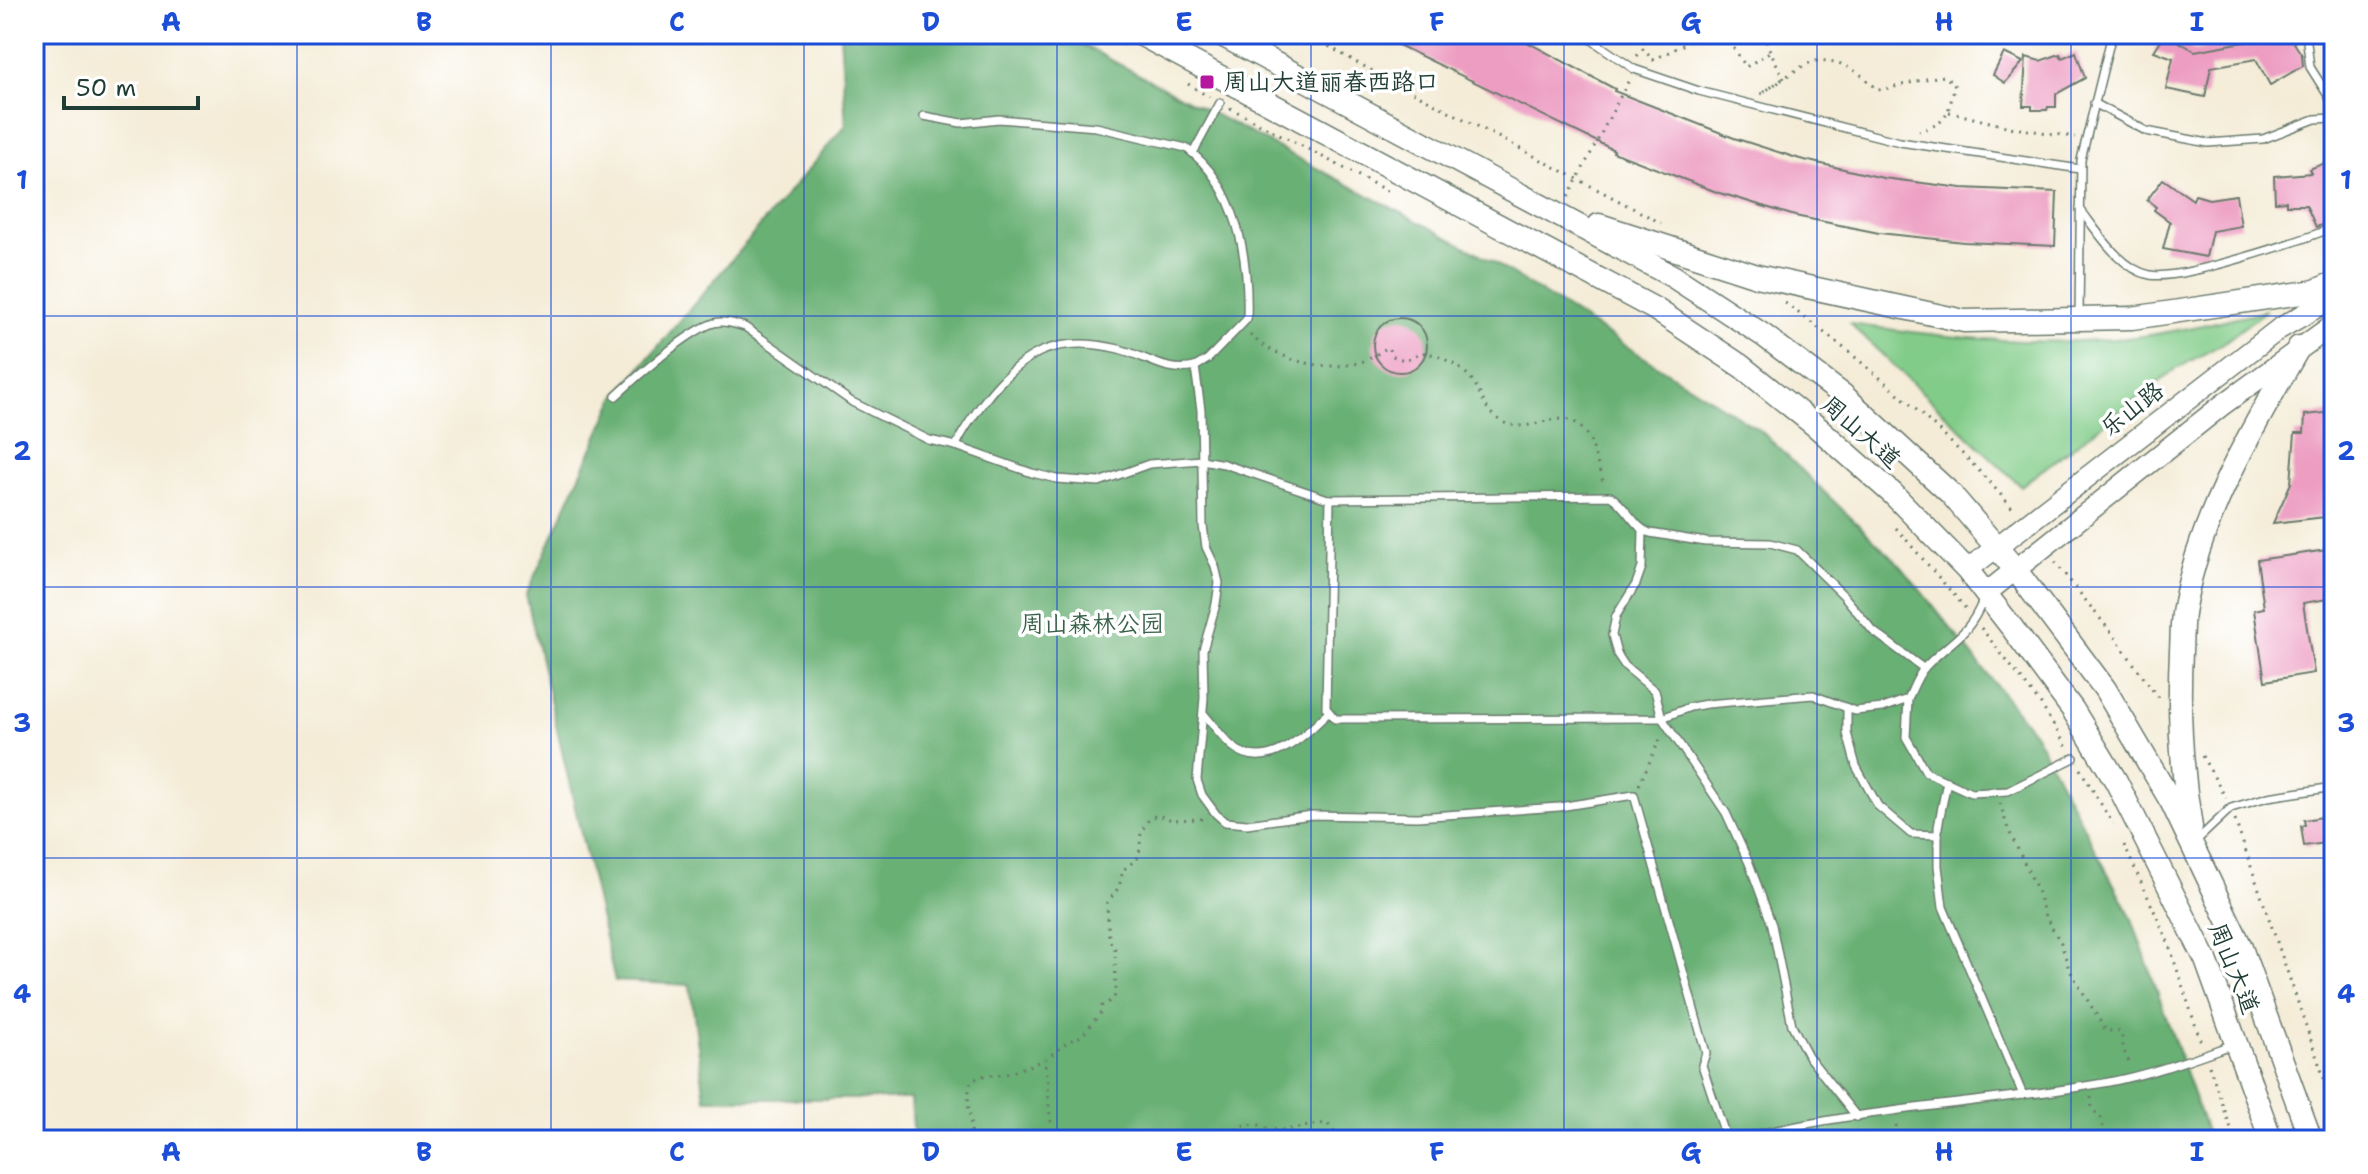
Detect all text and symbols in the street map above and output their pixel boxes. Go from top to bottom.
text: A [161,4,181,39]
text: B [416,4,432,39]
text: C [669,4,685,39]
text: D [922,4,940,39]
text: E [1175,4,1193,39]
text: F [1429,4,1445,39]
text: G [1681,4,1702,39]
text: H [1935,4,1953,39]
text: I [2190,4,2204,39]
scale bar [64,60,198,110]
place label: 周山大道丽春西路口 [1223,66,1439,98]
text: 50 m [76,72,136,104]
marker: 周山大道丽春西路口 [1198,73,1216,91]
text: 1 [16,162,28,197]
text: 1 [2340,162,2352,197]
street label: 乐山路 [2094,374,2170,444]
street label: 周山大道 [1814,388,1908,476]
text: 2 [13,433,31,468]
text: 2 [2337,433,2355,468]
park label: 周山森林公园 [1020,608,1164,640]
text: 3 [13,705,31,740]
text: 3 [2337,705,2355,740]
street label: 周山大道 [2201,918,2267,1018]
text: 4 [13,976,31,1011]
text: 4 [2337,976,2355,1011]
text: A [161,1134,181,1169]
text: B [416,1134,432,1169]
text: C [669,1134,685,1169]
text: D [922,1134,940,1169]
text: E [1175,1134,1193,1169]
text: F [1429,1134,1445,1169]
text: G [1681,1134,1702,1169]
text: H [1935,1134,1953,1169]
text: I [2190,1134,2204,1169]

